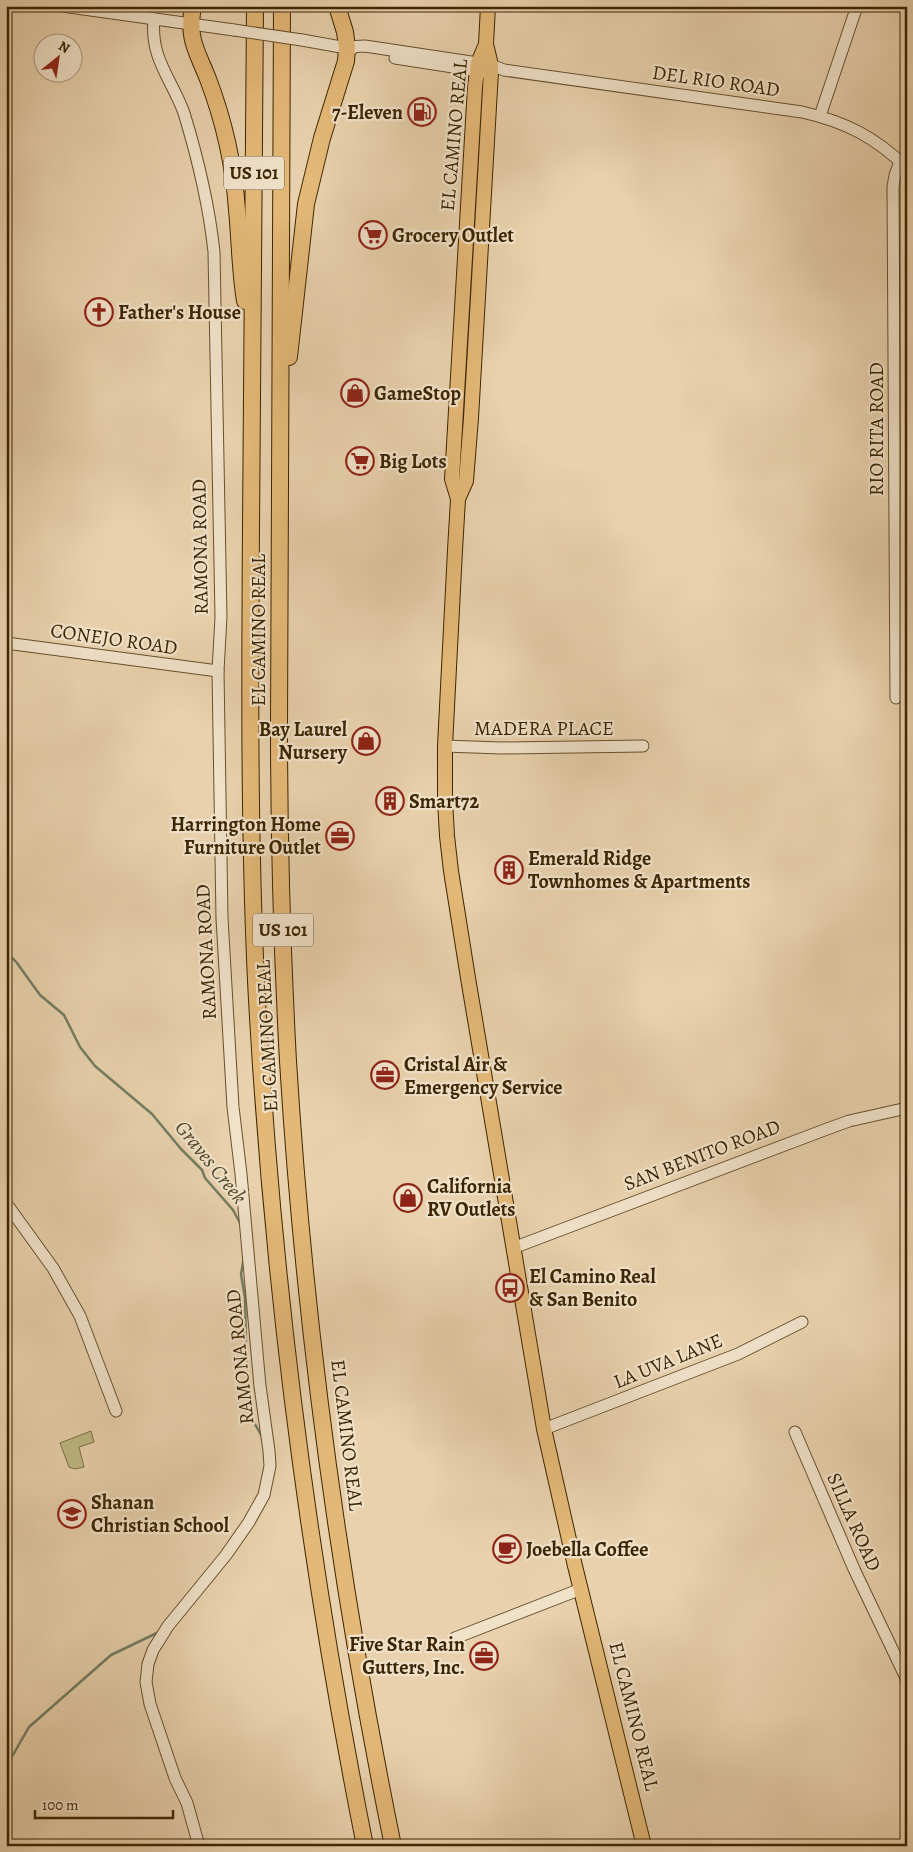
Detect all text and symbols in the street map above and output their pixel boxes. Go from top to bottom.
north arrow [32,32,82,82]
text: N [55,36,73,58]
street label: EL CAMINO REAL [434,57,474,212]
street label: DEL RIO ROAD [650,59,782,103]
fuel station icon: 7-Eleven [407,97,437,127]
place label: 7-Eleven [332,99,403,126]
road number: US 101 [224,156,284,190]
supermarket icon: Grocery Outlet [358,220,388,250]
place label: Grocery Outlet [392,222,514,249]
church icon: Father's House [84,297,114,327]
place label: Father's House [118,299,241,326]
street label: RIO RITA ROAD [863,362,890,496]
shop icon: GameStop [340,378,370,408]
place label: GameStop [374,380,461,407]
supermarket icon: Big Lots [345,446,375,476]
place label: Big Lots [379,448,447,475]
street label: RAMONA ROAD [185,479,215,615]
street label: EL CAMINO REAL [245,553,272,706]
street label: CONEJO ROAD [49,617,179,661]
street label: MADERA PLACE [474,715,614,742]
place label: Bay Laurel Nursery [259,716,348,766]
shop icon: Bay Laurel Nursery [351,726,381,756]
building icon: Smart72 [375,786,405,816]
place label: Smart72 [409,788,479,815]
place label: Harrington Home Furniture Outlet [170,811,321,861]
office icon: Harrington Home Furniture Outlet [325,821,355,851]
place label: Emerald Ridge Townhomes & Apartments [528,845,751,895]
building icon: Emerald Ridge Townhomes & Apartments [494,855,524,885]
street label: RAMONA ROAD [189,884,223,1020]
road number: US 101 [253,914,313,946]
street label: EL CAMINO REAL [249,958,284,1113]
place label: Cristal Air & Emergency Service [404,1051,563,1101]
office icon: Cristal Air & Emergency Service [370,1060,400,1090]
street label: SAN BENITO ROAD [620,1113,784,1197]
water label: Graves Creek [169,1114,253,1210]
place label: California RV Outlets [427,1173,515,1223]
shop icon: California RV Outlets [393,1183,423,1213]
place label: El Camino Real & San Benito [529,1263,656,1313]
bus stop icon: El Camino Real & San Benito [495,1273,525,1303]
street label: RAMONA ROAD [219,1288,261,1426]
street label: LA UVA LANE [609,1327,727,1395]
street label: EL CAMINO REAL [324,1358,370,1513]
street label: SILLA ROAD [820,1468,888,1576]
place label: Shanan Christian School [91,1489,230,1539]
school or university icon: Shanan Christian School [57,1499,87,1529]
cafe icon: Joebella Coffee [492,1534,522,1564]
place label: Joebella Coffee [526,1536,649,1563]
place label: Five Star Rain Gutters, Inc. [349,1631,465,1681]
street label: EL CAMINO REAL [602,1639,666,1794]
office icon: Five Star Rain Gutters, Inc. [469,1641,499,1671]
scale bar [35,1787,172,1819]
text: 100 m [42,1795,79,1815]

